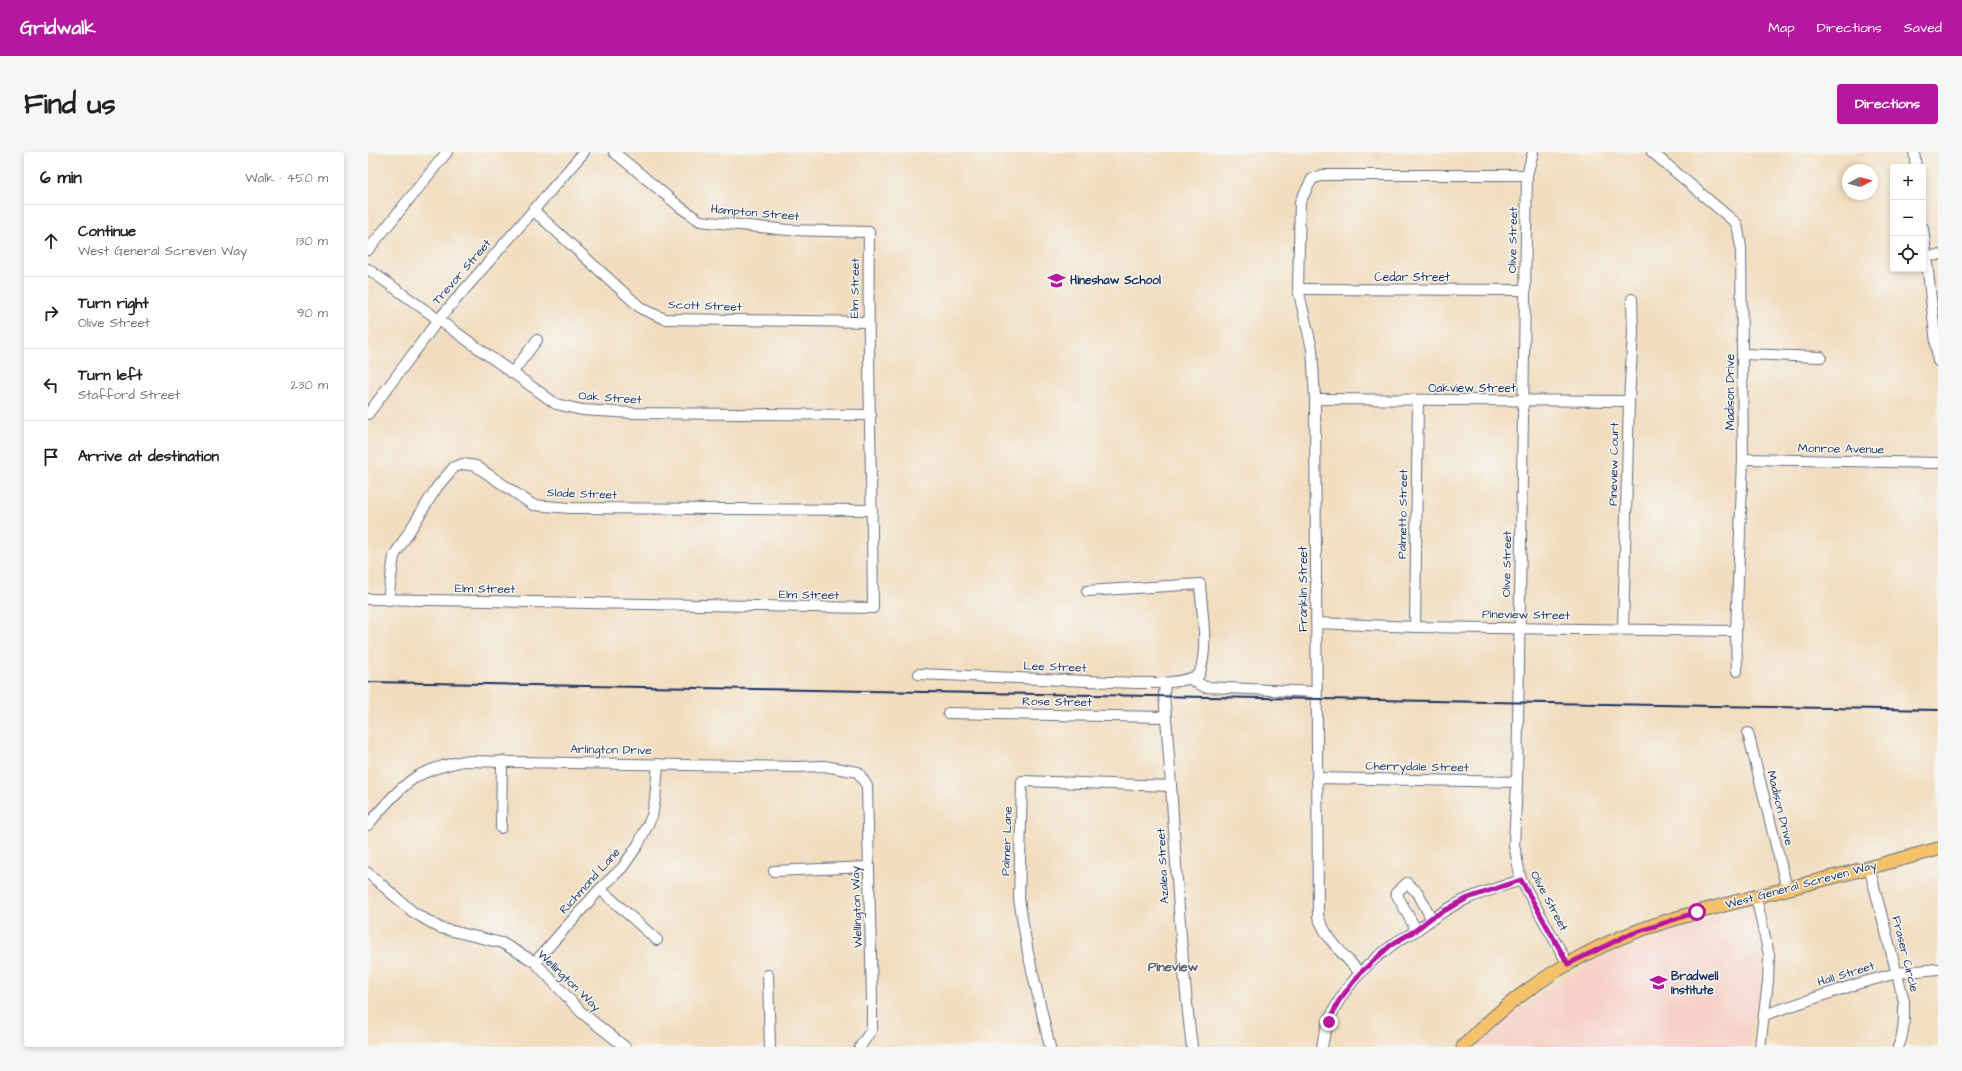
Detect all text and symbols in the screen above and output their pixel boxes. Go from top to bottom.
text: Gridwalk [20,15,96,42]
text: Map [1768,18,1795,38]
text: Directions [1817,18,1882,38]
text: Saved [1904,18,1942,38]
button: Directions [1837,84,1938,124]
text: Find us [24,85,115,124]
north arrow [1842,164,1878,200]
map controls [1890,164,1926,272]
button: + [1890,164,1926,200]
text: 6 min [40,166,82,190]
text: Walk · 450 m [245,169,328,187]
button: − [1890,200,1926,236]
street label: Hampton Street [710,201,800,225]
street label: Olive Street [1504,207,1522,273]
text: Continue [78,221,136,242]
icon: ahead [40,230,62,252]
text: 130 m [296,232,328,250]
street label: Trevor Street [429,235,495,309]
button: locate [1890,236,1926,272]
text: West General Screven Way [78,242,247,260]
street label: Elm Street [846,258,864,318]
street label: Cedar Street [1374,269,1450,286]
school or university icon: Hineshaw School [1047,270,1067,290]
place label: Hineshaw School [1070,272,1161,289]
text: Turn right [78,293,149,314]
street label: Scott Street [668,296,742,316]
icon: right [40,302,62,324]
text: 90 m [297,304,328,322]
text: Olive Street [78,314,150,332]
street label: Madison Drive [1722,353,1739,430]
text: Turn left [78,365,142,386]
icon: left [40,374,62,396]
text: 230 m [290,376,328,394]
street label: Oakview Street [1428,380,1516,397]
text: Stafford Street [78,386,180,404]
street label: Oak Street [578,387,642,409]
street label: Pineview Court [1605,422,1623,506]
street label: Monroe Avenue [1798,440,1885,458]
icon: arrive [40,446,62,468]
text: Arrive at destination [78,446,219,467]
street label: Palmetto Street [1394,469,1412,559]
street label: Slade Street [547,484,618,504]
street label: Olive Street [1498,531,1516,597]
street label: Franklin Street [1295,546,1312,632]
street label: Elm Street [455,580,515,598]
street label: Elm Street [779,586,839,604]
street label: Pineview Street [1482,606,1570,624]
street label: Lee Street [1023,657,1087,677]
street label: Rose Street [1022,693,1092,711]
street label: Arlington Drive [570,741,652,760]
street label: Cherrydale Street [1365,758,1469,777]
street label: Madison Drive [1762,769,1798,848]
street label: Palmer Lane [997,805,1017,876]
street label: Azalea Street [1153,827,1173,904]
street label: Richmond Lane [556,844,625,918]
street label: West General Screven Way [1723,856,1879,914]
street label: Wellington Way [847,865,868,948]
street label: Olive Street [1526,868,1572,934]
route start [1688,903,1706,921]
street label: Fraser Circle [1887,914,1923,994]
street label: Wellington Way [533,946,605,1017]
street label: Hall Street [1815,957,1877,991]
district label: Pineview [1148,958,1199,976]
place label: Bradwell Institute [1671,968,1718,999]
school or university icon: Bradwell Institute [1648,973,1668,993]
route end [1320,1013,1338,1031]

